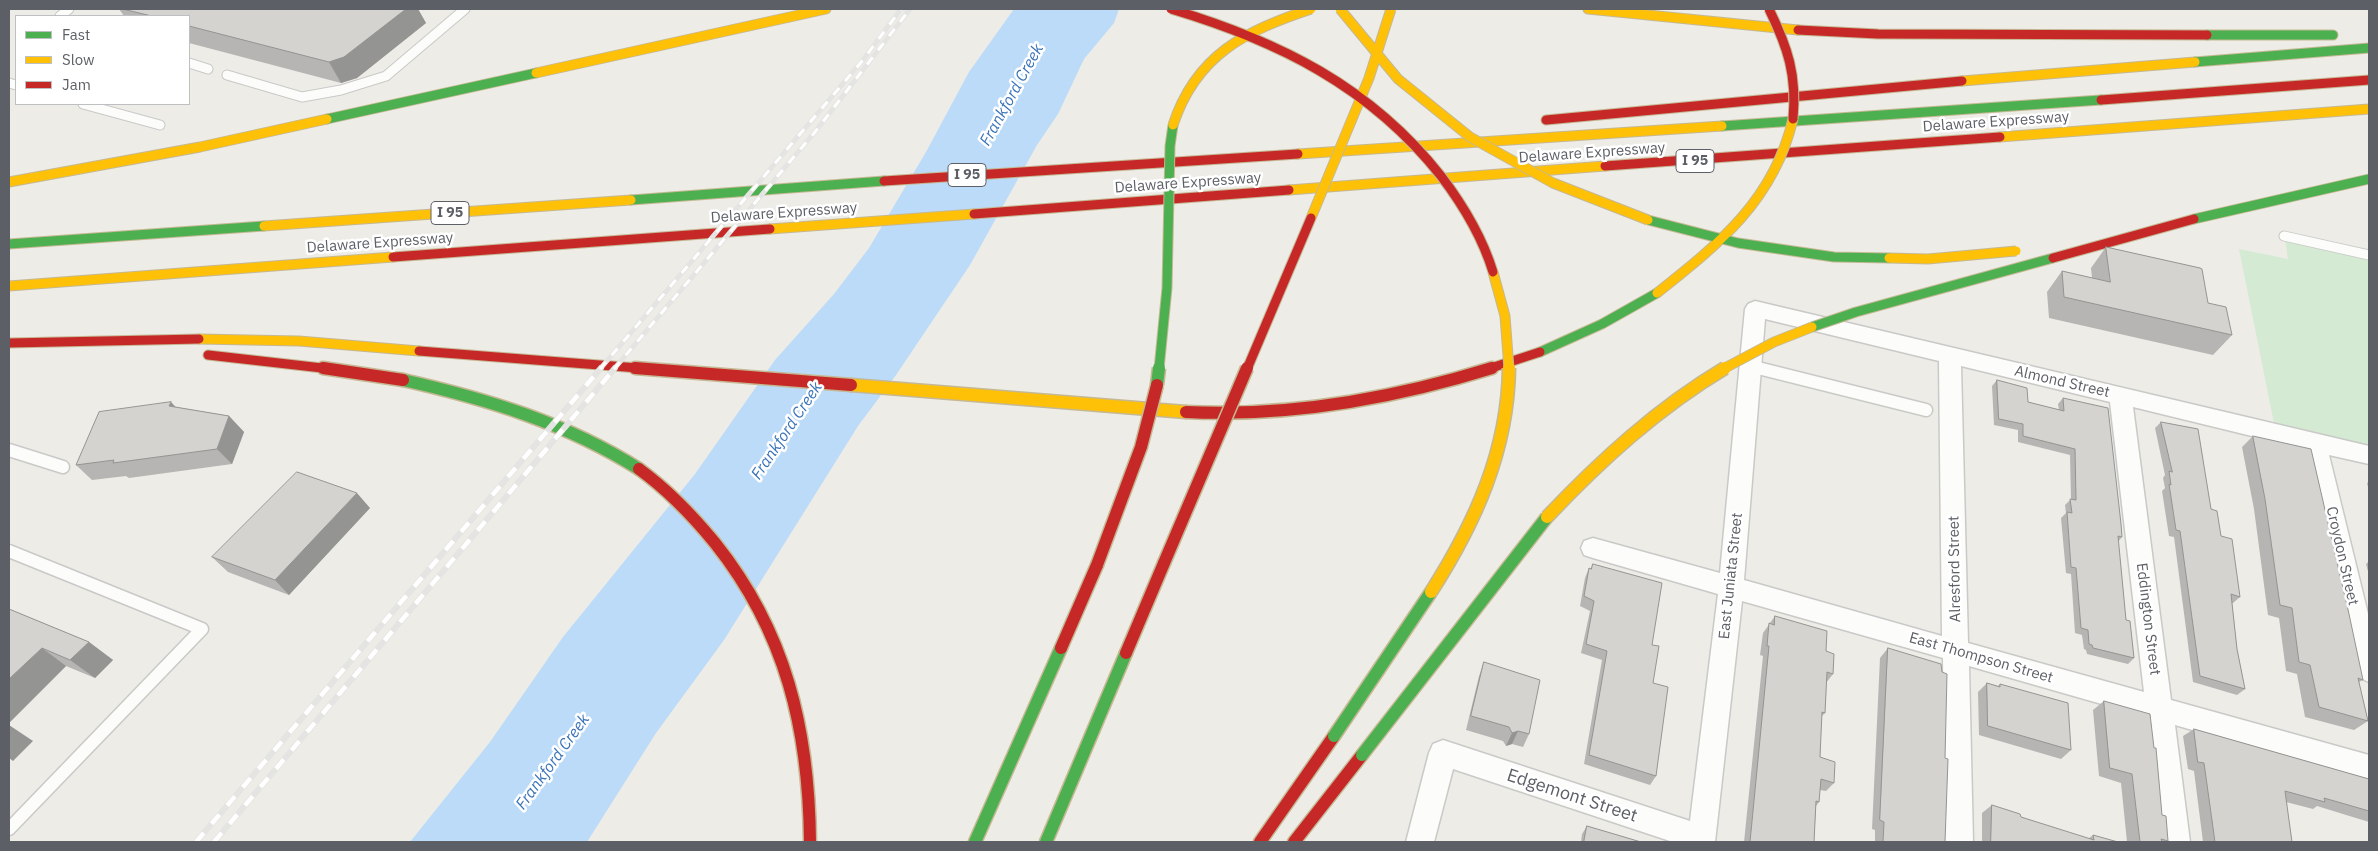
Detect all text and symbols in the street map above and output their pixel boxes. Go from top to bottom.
legend [15,15,190,105]
text: Fast [62,25,90,44]
water label: Frankford Creek [976,41,1048,149]
text: Slow [62,50,95,69]
text: Jam [62,75,91,94]
street label: Delaware Expressway [1922,108,2070,136]
street label: Delaware Expressway [1518,139,1666,167]
road number: I 95 [1676,150,1714,172]
road number: I 95 [948,164,986,186]
street label: Delaware Expressway [1114,169,1262,197]
street label: Delaware Expressway [710,199,858,227]
road number: I 95 [431,202,469,224]
street label: Delaware Expressway [306,229,454,257]
street label: Almond Street [2013,362,2111,402]
water label: Frankford Creek [747,379,827,483]
street label: Croydon Street [2322,505,2362,607]
street label: East Juniata Street [1715,512,1747,640]
street label: Alresford Street [1945,516,1965,622]
street label: Eddington Street [2132,562,2164,676]
street label: East Thompson Street [1907,629,2055,687]
water label: Frankford Creek [512,711,594,813]
street label: Edgemont Street [1504,765,1640,827]

